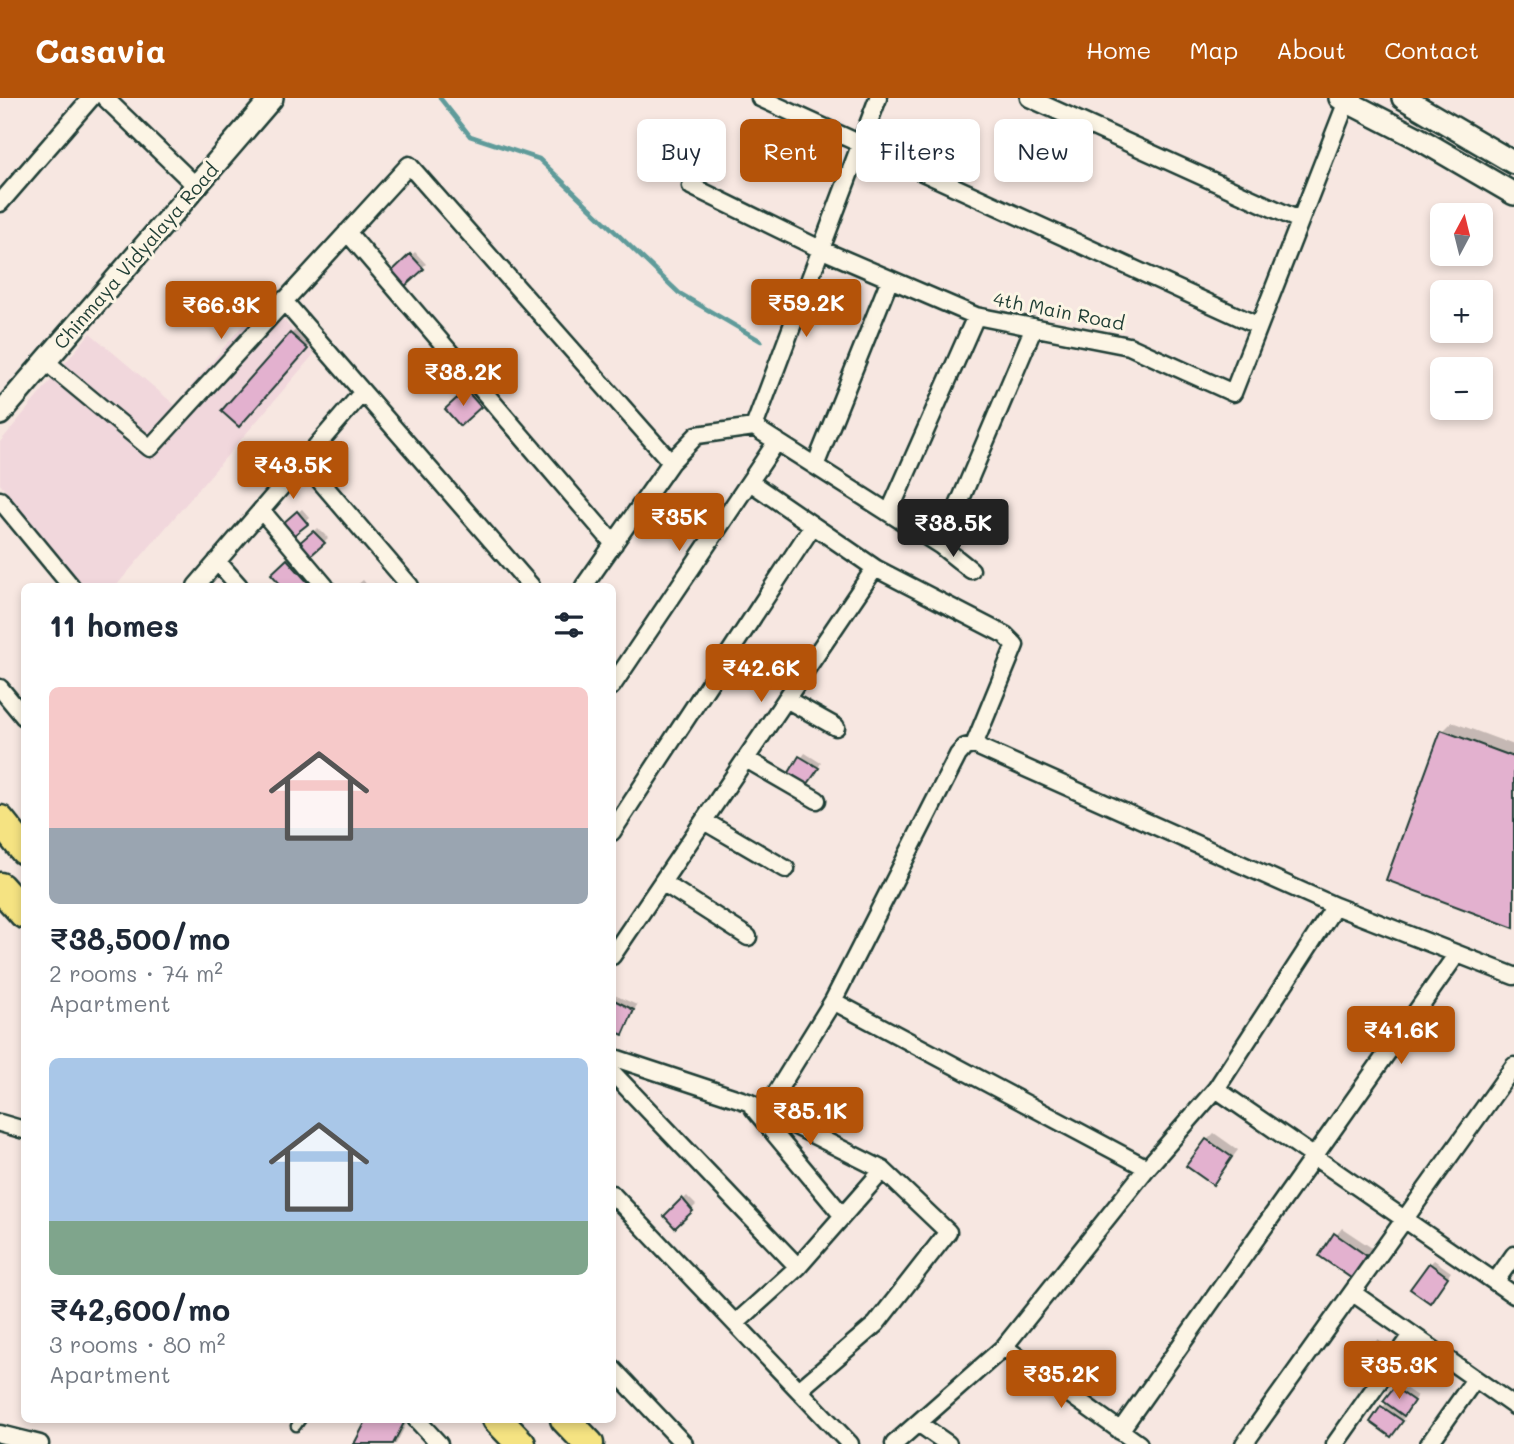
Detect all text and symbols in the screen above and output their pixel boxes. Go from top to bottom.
text: Casavia [35,28,166,71]
text: Home [1086,34,1151,65]
text: Map [1189,34,1238,65]
text: About [1276,34,1346,65]
text: Contact [1384,34,1479,65]
chip: Buy [637,119,726,182]
chip: Rent [740,119,842,182]
chip: Filters [856,119,980,182]
chip: New [994,119,1093,182]
street label: Chinmaya Vidyalaya Road [48,157,223,354]
north arrow [1430,203,1493,266]
map controls [1430,203,1493,420]
pin: ₹59.2K [749,280,863,339]
button: + [1430,280,1493,343]
pin: ₹66.3K [164,282,278,341]
street label: 4th Main Road [991,286,1127,335]
text: ₹59.2K [767,287,845,317]
text: ₹66.3K [181,289,261,319]
pin: ₹38.2K [406,348,520,408]
text: ₹38.2K [424,356,502,386]
button: − [1430,357,1493,420]
pin: ₹43.5K [236,442,350,501]
text: ₹43.5K [253,449,333,479]
pin: ₹35K [638,494,720,553]
pin: ₹38.5K [896,500,1010,559]
text: ₹35K [650,501,708,531]
text: ₹38.5K [914,507,992,537]
text: 11 homes [49,605,179,645]
icon: filters [550,606,588,644]
pin: ₹42.6K [704,644,818,704]
text: ₹42.6K [722,652,800,682]
icon: home [256,733,382,859]
text: ₹38,500/mo [49,918,230,958]
text: 2 rooms · 74 m² [49,958,223,988]
text: Apartment [49,988,171,1018]
pin: ₹41.6K [1344,1006,1458,1066]
text: ₹41.6K [1363,1014,1439,1044]
pin: ₹85.1K [753,1088,867,1147]
text: ₹85.1K [772,1095,848,1125]
icon: home [256,1104,382,1230]
text: ₹42,600/mo [49,1289,230,1329]
text: 3 rooms · 80 m² [49,1329,225,1359]
pin: ₹35.3K [1342,1342,1456,1401]
text: ₹35.3K [1360,1349,1438,1379]
pin: ₹35.2K [1004,1350,1118,1410]
text: ₹35.2K [1022,1358,1100,1388]
text: Apartment [49,1359,171,1389]

